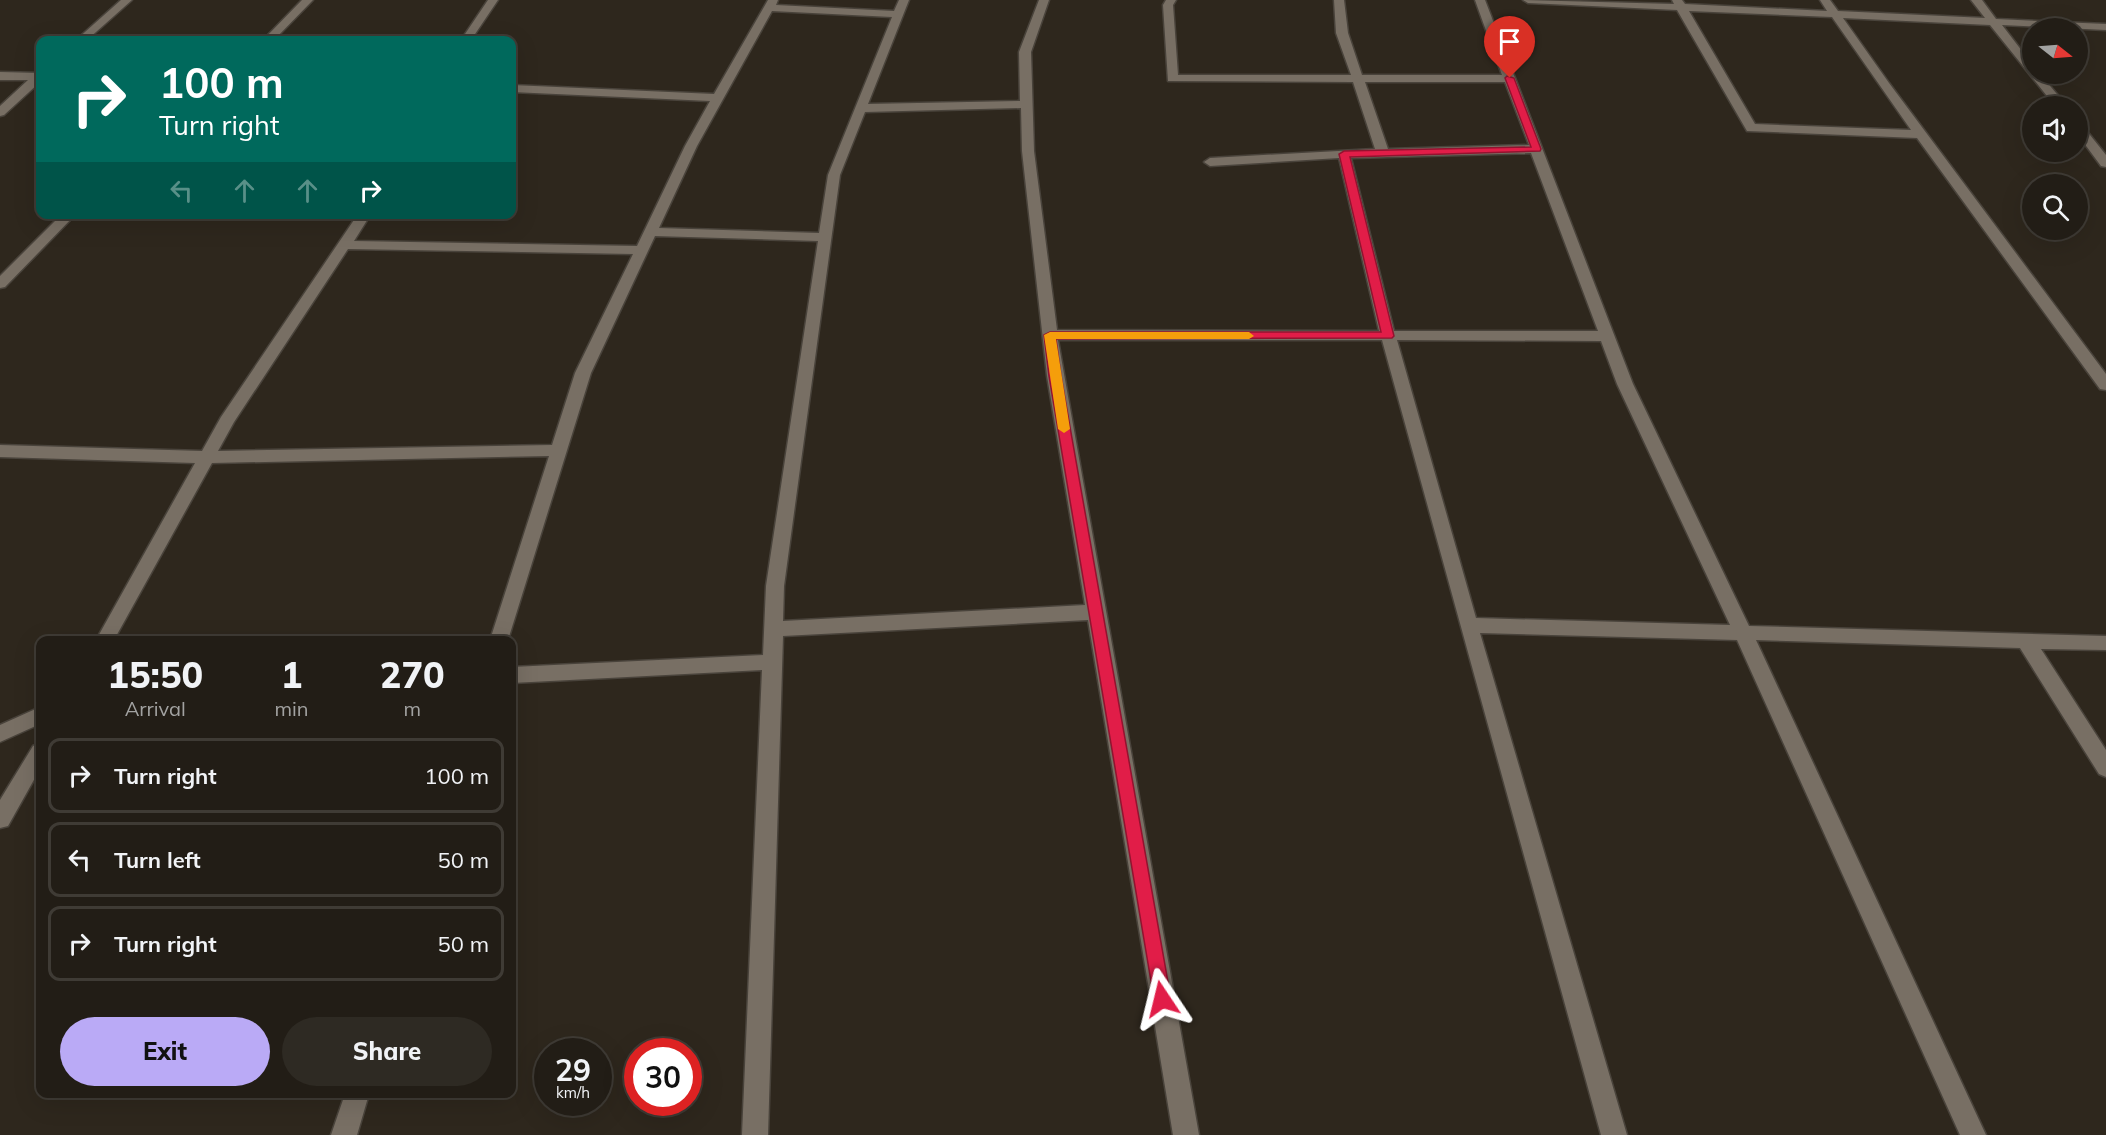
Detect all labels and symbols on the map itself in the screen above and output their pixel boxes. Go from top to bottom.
pin [1484,16,1535,78]
north arrow [2022,18,2088,84]
position arrow [1130,967,1194,1031]
speed limit sign: 30 [624,1038,702,1116]

